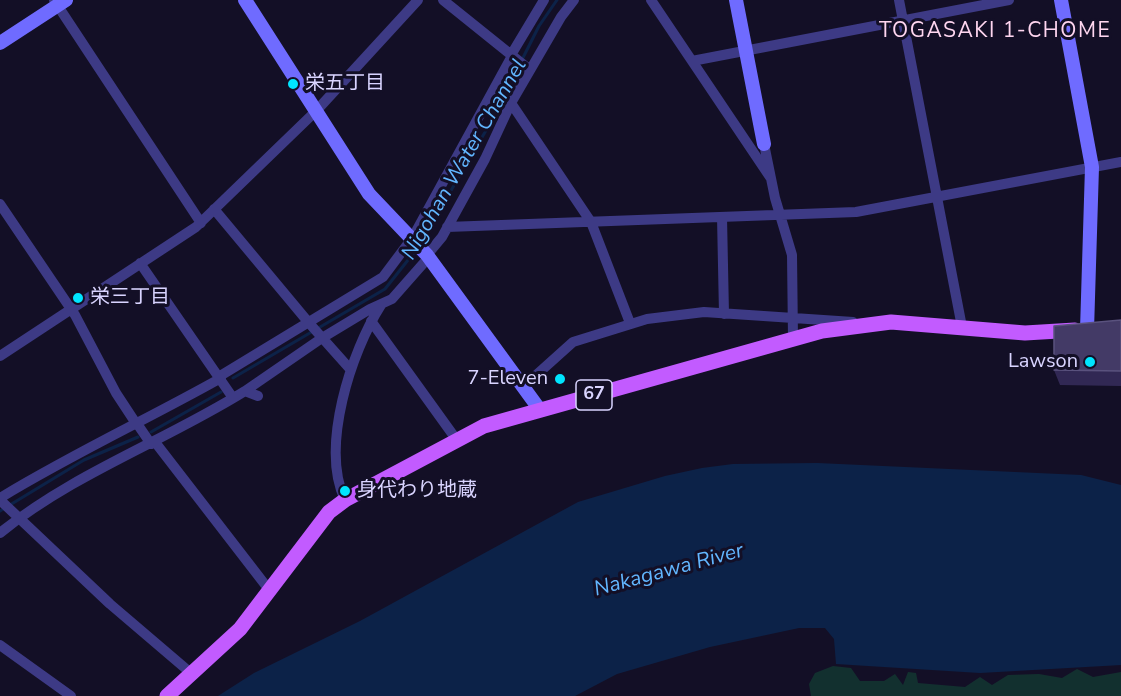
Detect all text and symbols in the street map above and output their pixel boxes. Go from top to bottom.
district label: TOGASAKI 1-CHOME [879,19,1111,45]
water label: Nigohan Water Channel [397,55,533,265]
place label: 栄五丁目 [305,72,385,96]
marker: 栄五丁目 [286,77,300,91]
place label: 栄三丁目 [90,286,170,310]
marker: 栄三丁目 [71,291,85,305]
place label: Lawson [1008,350,1078,374]
marker: Lawson [1083,355,1097,369]
place label: 7-Eleven [467,367,548,391]
marker: 7-Eleven [553,372,567,386]
road number: 67 [576,380,612,410]
place label: 身代わり地蔵 [357,479,477,503]
marker: 身代わり地蔵 [338,484,352,498]
water label: Nakagawa River [591,539,747,603]

